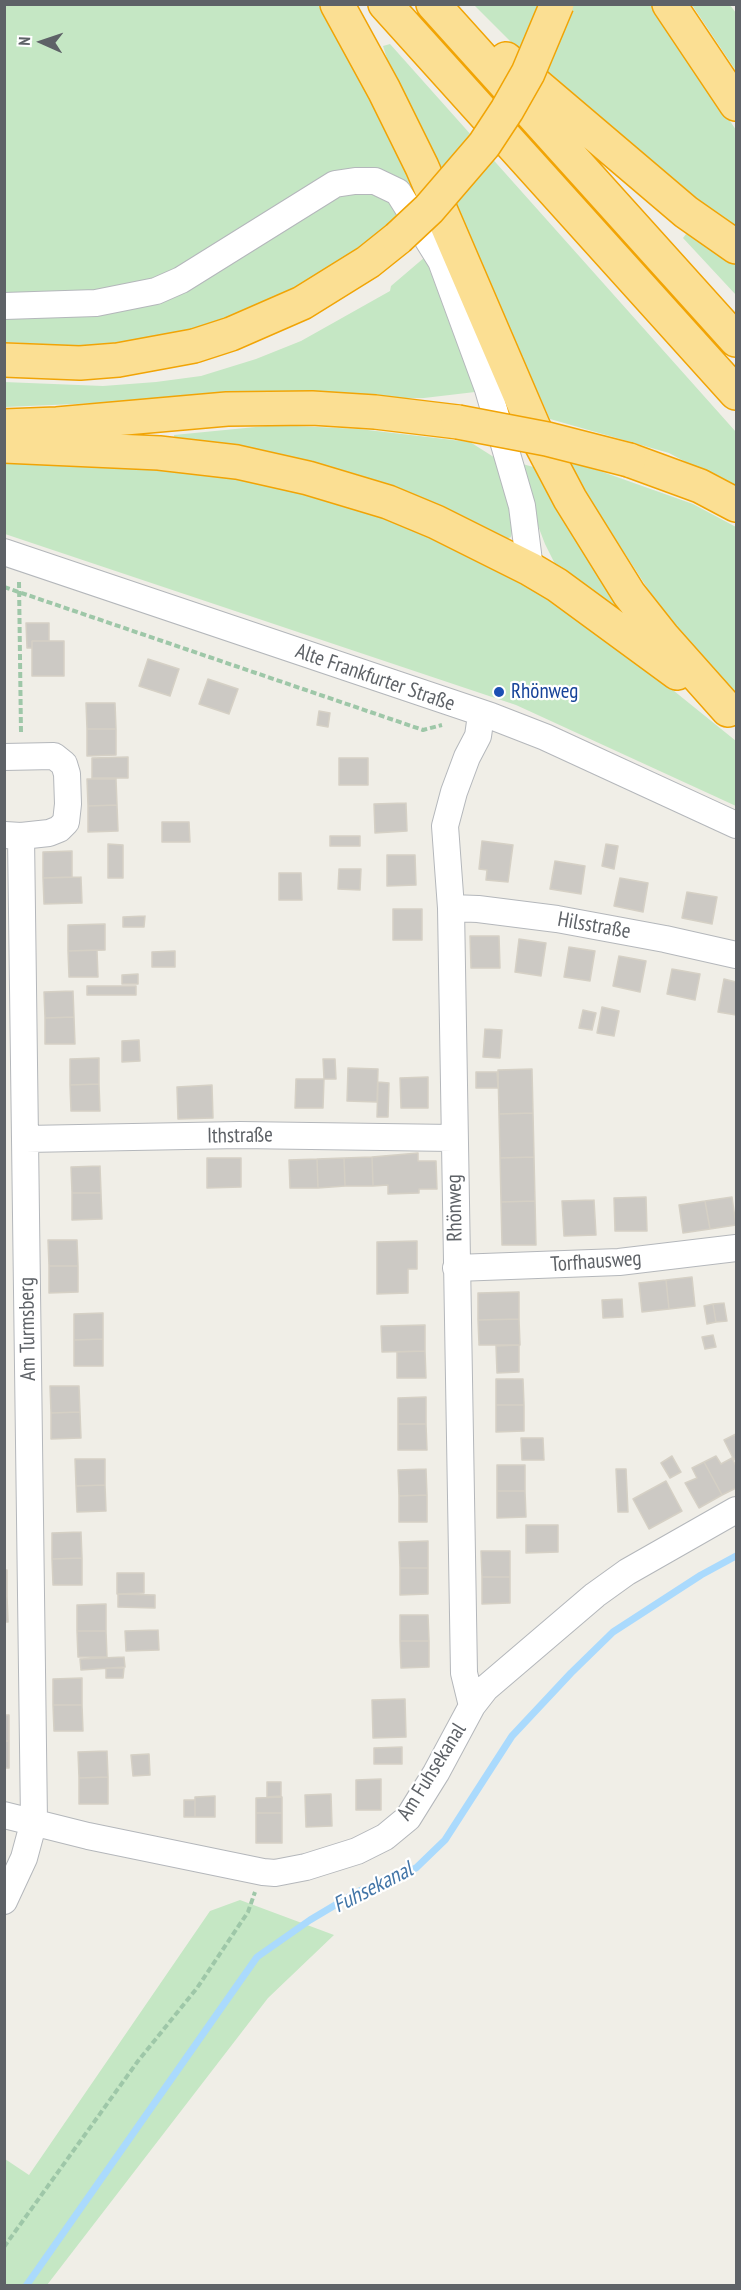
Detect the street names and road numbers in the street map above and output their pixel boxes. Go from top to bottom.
street label: Alte Frankfurter Straße [292,639,458,717]
street label: Hilsstraße [555,907,633,945]
street label: Ithstraße [207,1123,273,1149]
street label: Rhönweg [442,1174,468,1242]
street label: Torfhausweg [550,1246,642,1278]
street label: Am Turmsberg [14,1277,42,1381]
street label: Am Fuhsekanal [392,1719,472,1825]

